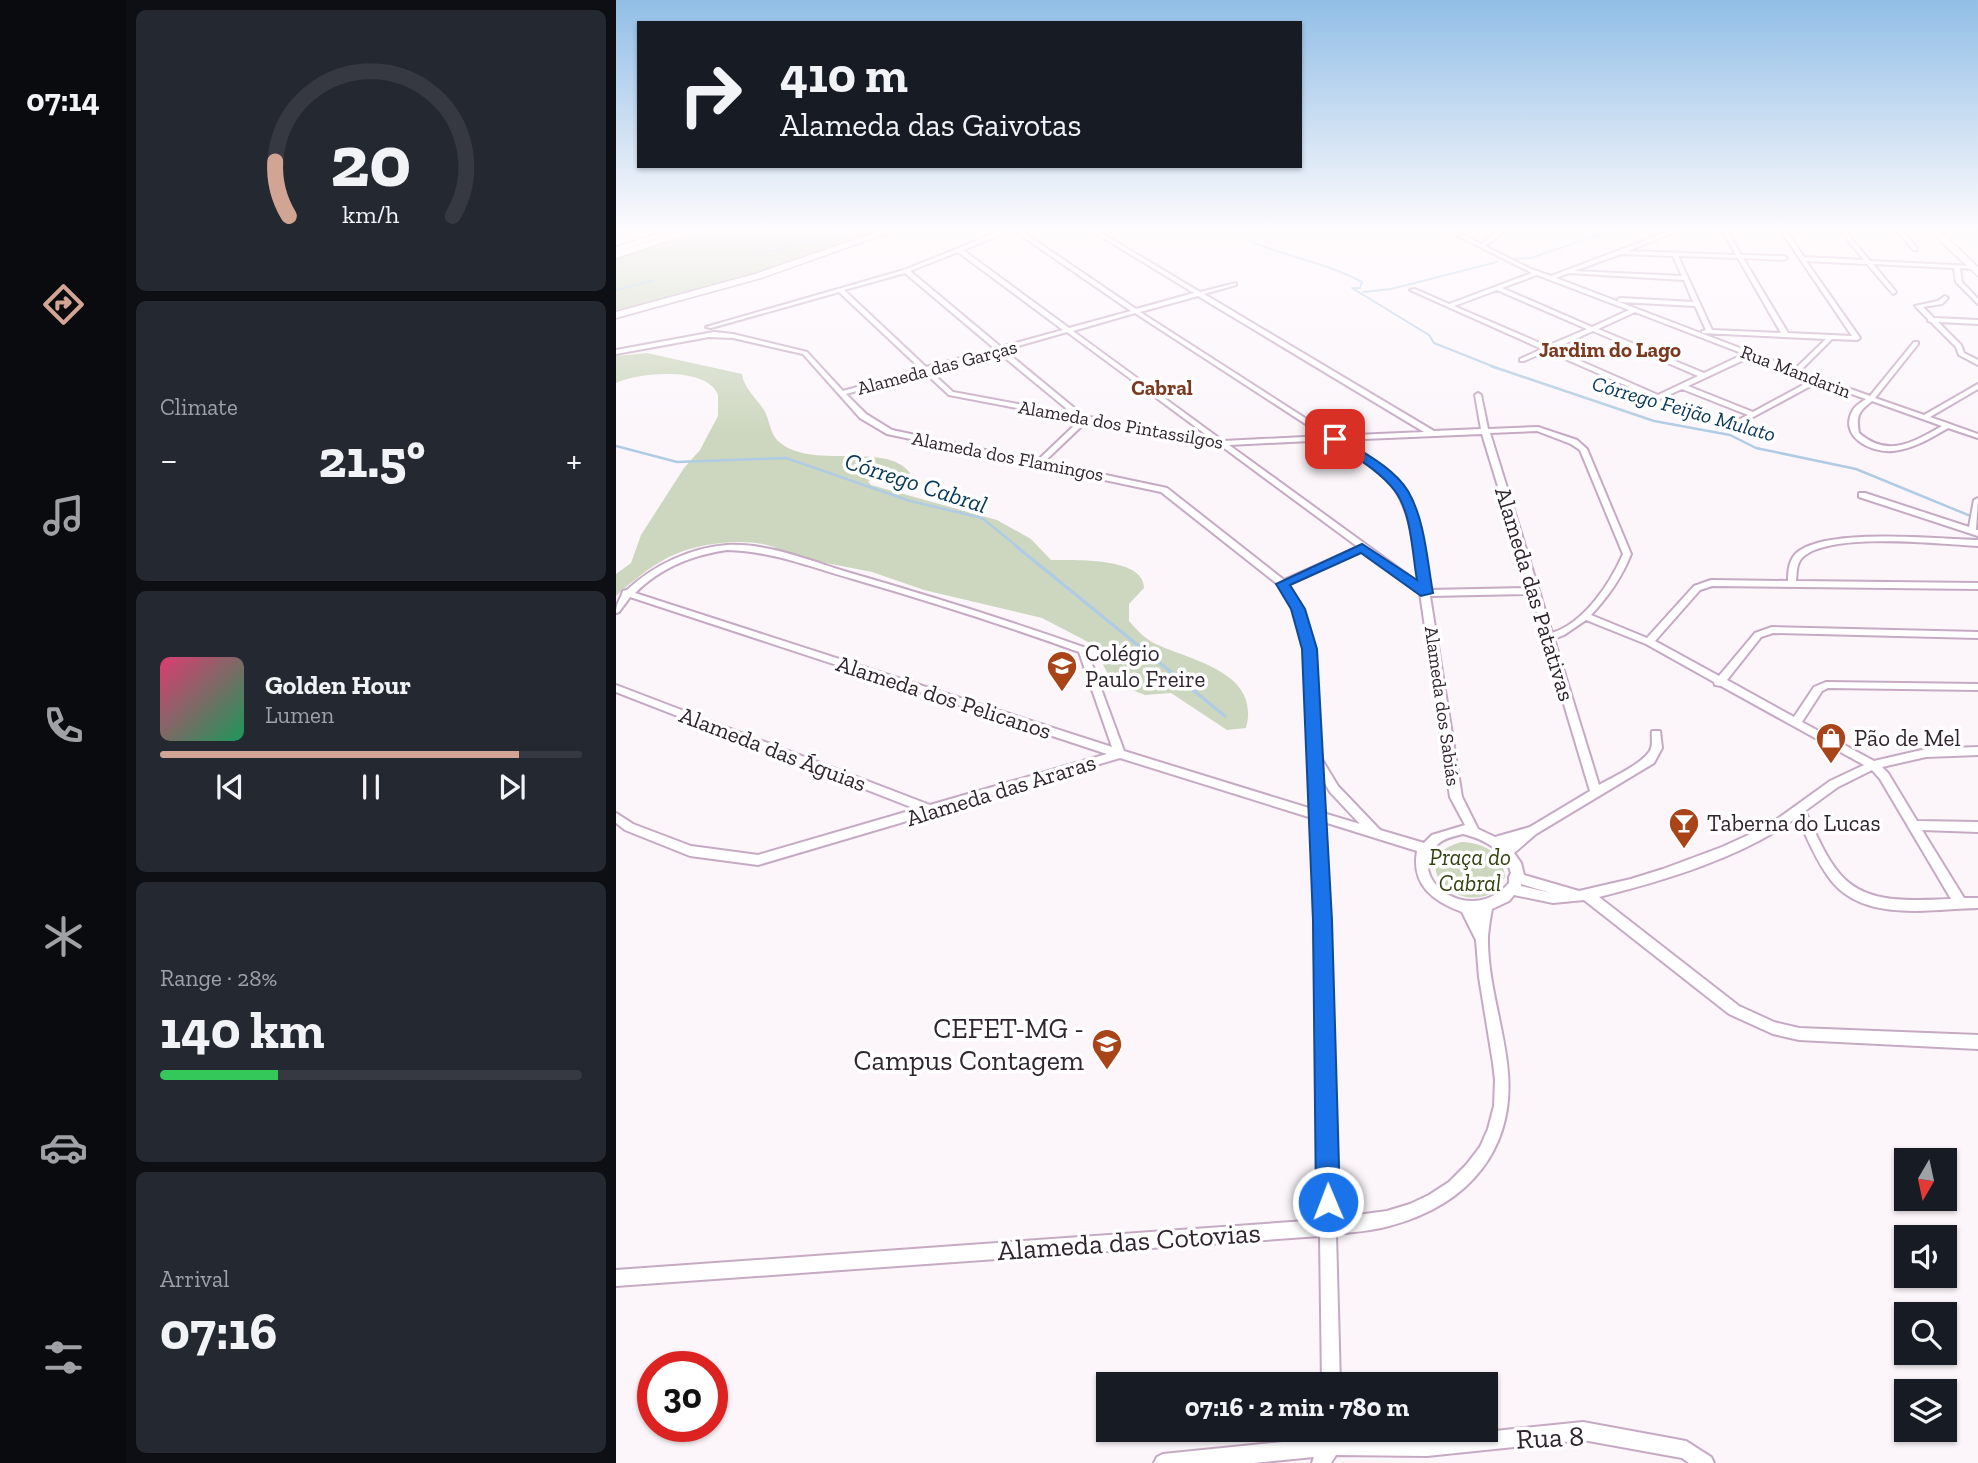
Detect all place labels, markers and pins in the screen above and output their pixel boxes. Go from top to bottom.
pin [1305,409,1365,469]
place label: Colégio Paulo Freire [1085,639,1205,693]
school or university icon: Colégio Paulo Freire [1045,649,1079,693]
shop icon: Pão de Mel [1814,721,1848,765]
place label: Pão de Mel [1854,724,1961,752]
bar icon: Taberna do Lucas [1667,806,1701,850]
place label: Taberna do Lucas [1707,809,1881,837]
place label: CEFET-MG - Campus Contagem [853,1012,1084,1077]
school or university icon: CEFET-MG - Campus Contagem [1090,1027,1124,1071]

